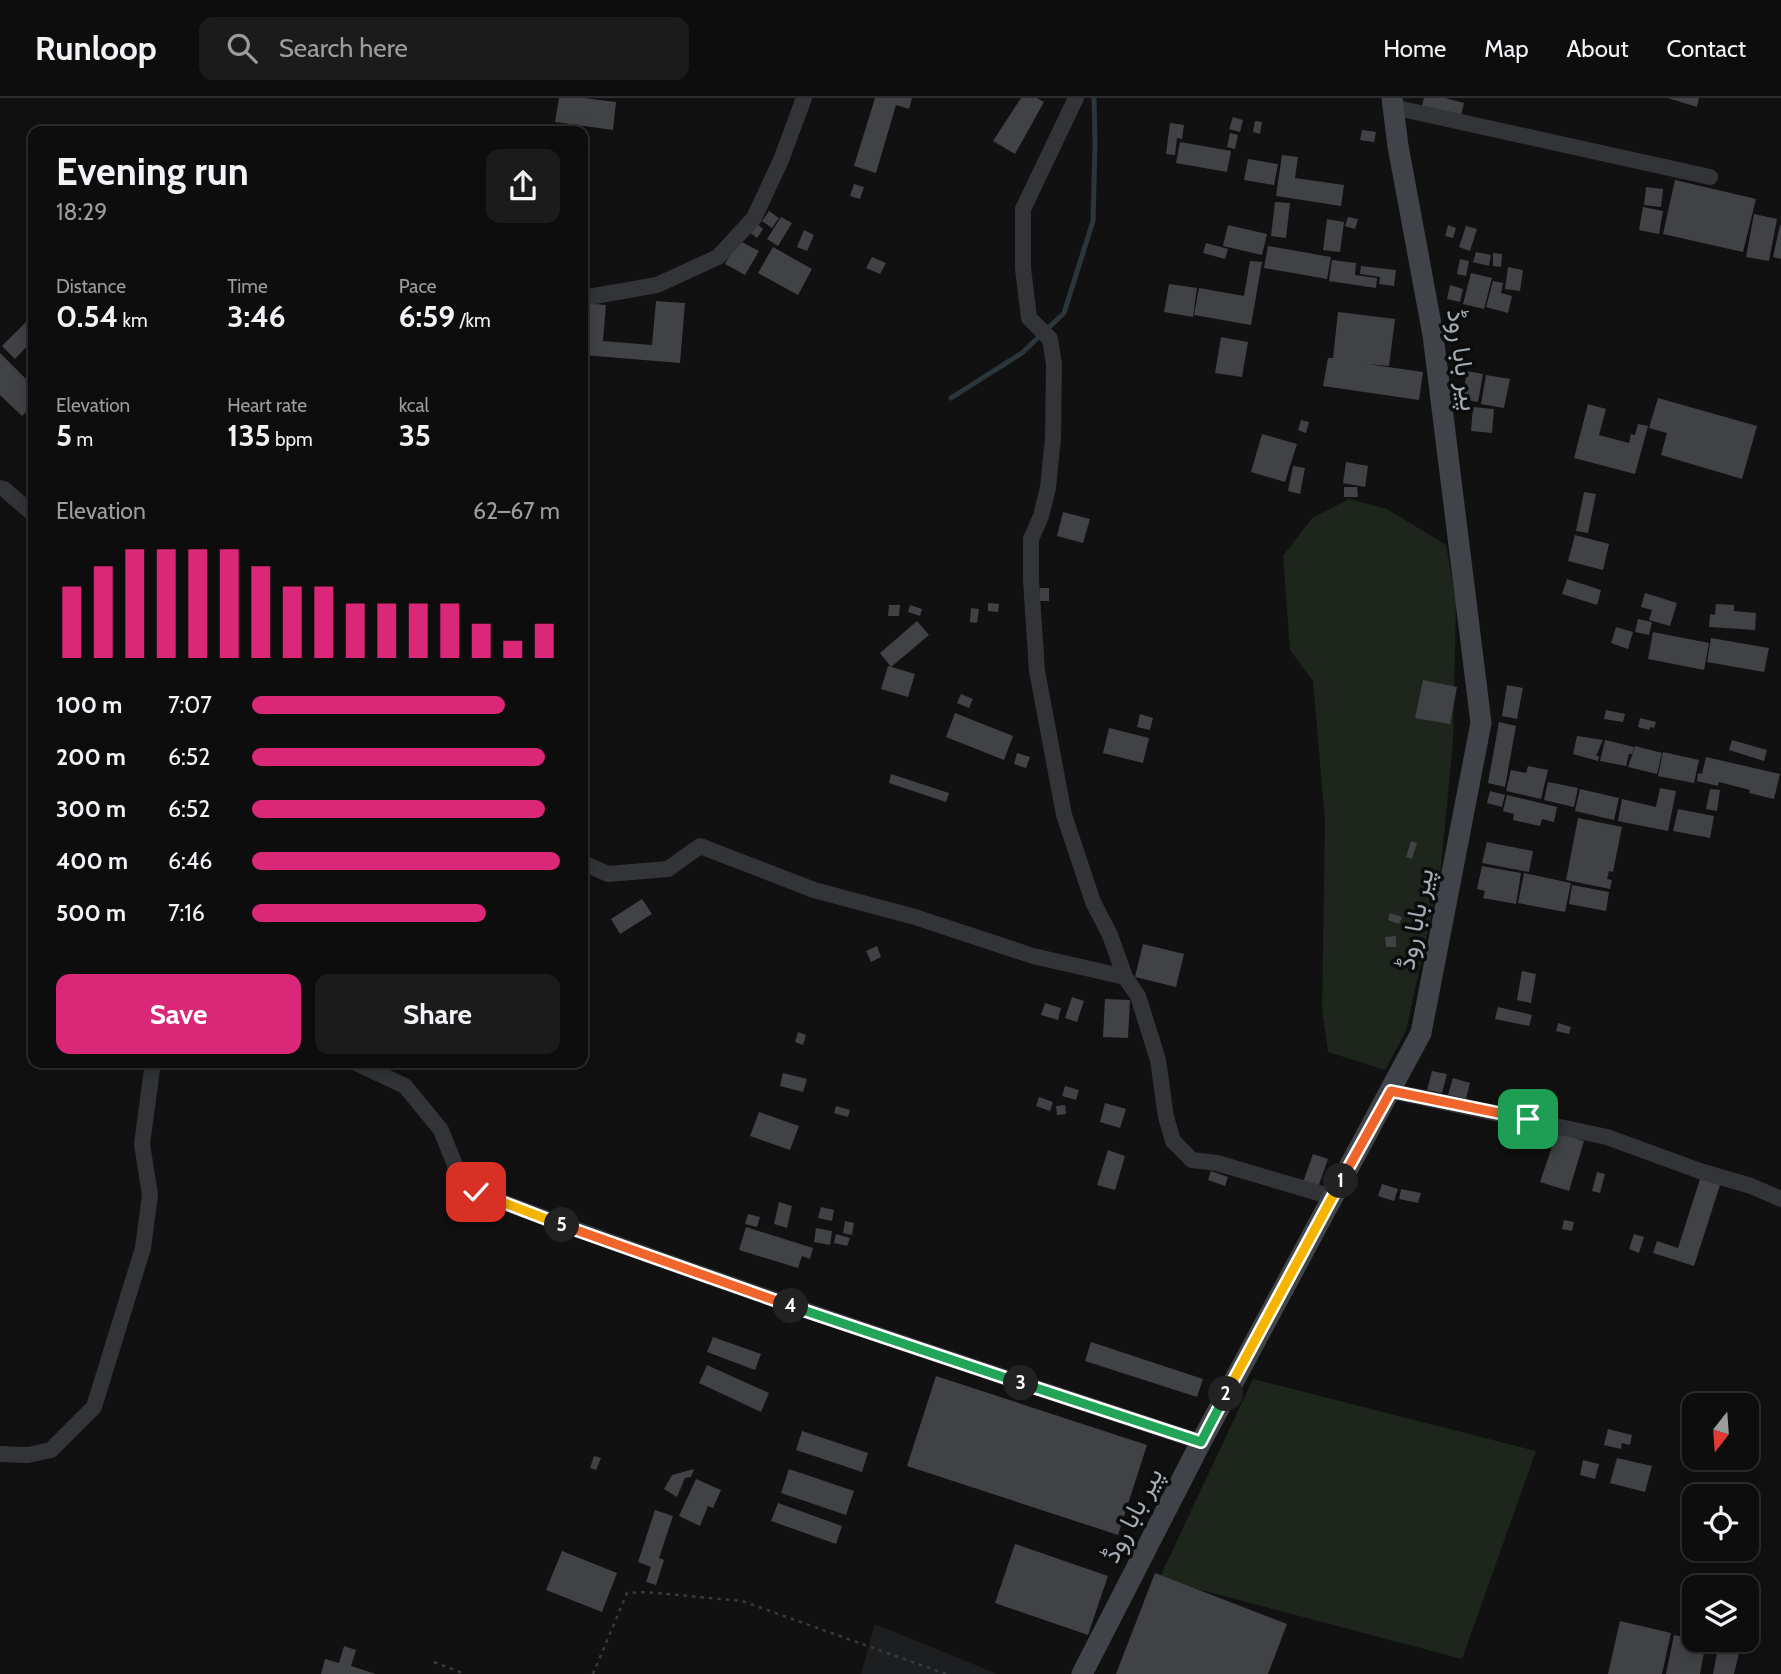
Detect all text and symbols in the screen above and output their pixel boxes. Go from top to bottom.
search box [199,17,689,80]
text: Runloop [35,28,157,68]
icon: search [223,29,261,67]
text: Search here [279,32,408,64]
text: Home [1383,34,1446,63]
text: Map [1484,34,1529,63]
text: About [1567,34,1629,63]
text: Contact [1667,34,1746,63]
text: Evening run [56,148,249,195]
button: share [486,149,560,223]
text: 18:29 [56,198,107,226]
text: Distance [56,275,126,298]
text: Time [227,275,268,298]
text: Pace [399,275,437,298]
text: 0.54 [56,298,118,335]
text: 3:46 [227,298,286,335]
text: 6:59 [399,298,455,335]
street label: پیر بابا روڈ [1438,307,1486,413]
text: km [118,309,148,332]
text: /km [455,309,491,332]
text: Elevation [56,394,130,417]
text: Heart rate [227,394,307,417]
text: kcal [399,394,429,417]
text: 5 [56,417,72,454]
text: 135 [227,417,271,454]
text: 35 [399,417,431,454]
text: m [72,428,93,451]
text: bpm [271,428,313,451]
text: Elevation [56,497,146,525]
text: 62–67 m [473,497,560,525]
text: 100 m [56,691,122,719]
text: 7:07 [168,691,212,719]
text: 200 m [56,743,126,771]
text: 6:52 [168,743,210,771]
text: 300 m [56,795,126,823]
text: 6:52 [168,795,210,823]
text: 400 m [56,847,128,875]
text: 6:46 [168,847,212,875]
street label: پیر بابا روڈ [1390,866,1442,973]
text: 500 m [56,899,126,927]
text: 7:16 [168,899,205,927]
button: Save [56,974,301,1054]
button: Share [315,974,560,1054]
pin [1498,1089,1558,1149]
icon: arrive [1509,1100,1547,1138]
pin [446,1162,506,1222]
pin: 1 [1324,1164,1358,1198]
text: 1 [1337,1169,1344,1192]
icon: check [457,1173,495,1211]
pin: 5 [544,1208,580,1242]
text: 5 [556,1213,567,1236]
pin: 4 [774,1288,808,1324]
text: 4 [785,1294,796,1317]
pin: 3 [1004,1366,1038,1400]
text: 3 [1015,1371,1026,1394]
pin: 2 [1208,1376,1244,1412]
text: 2 [1220,1382,1231,1405]
north arrow [1682,1393,1759,1470]
map controls [1682,1393,1759,1652]
street label: پیر بابا روڈ [1094,1462,1171,1569]
button: locate [1682,1484,1759,1561]
button: layers [1682,1575,1759,1652]

